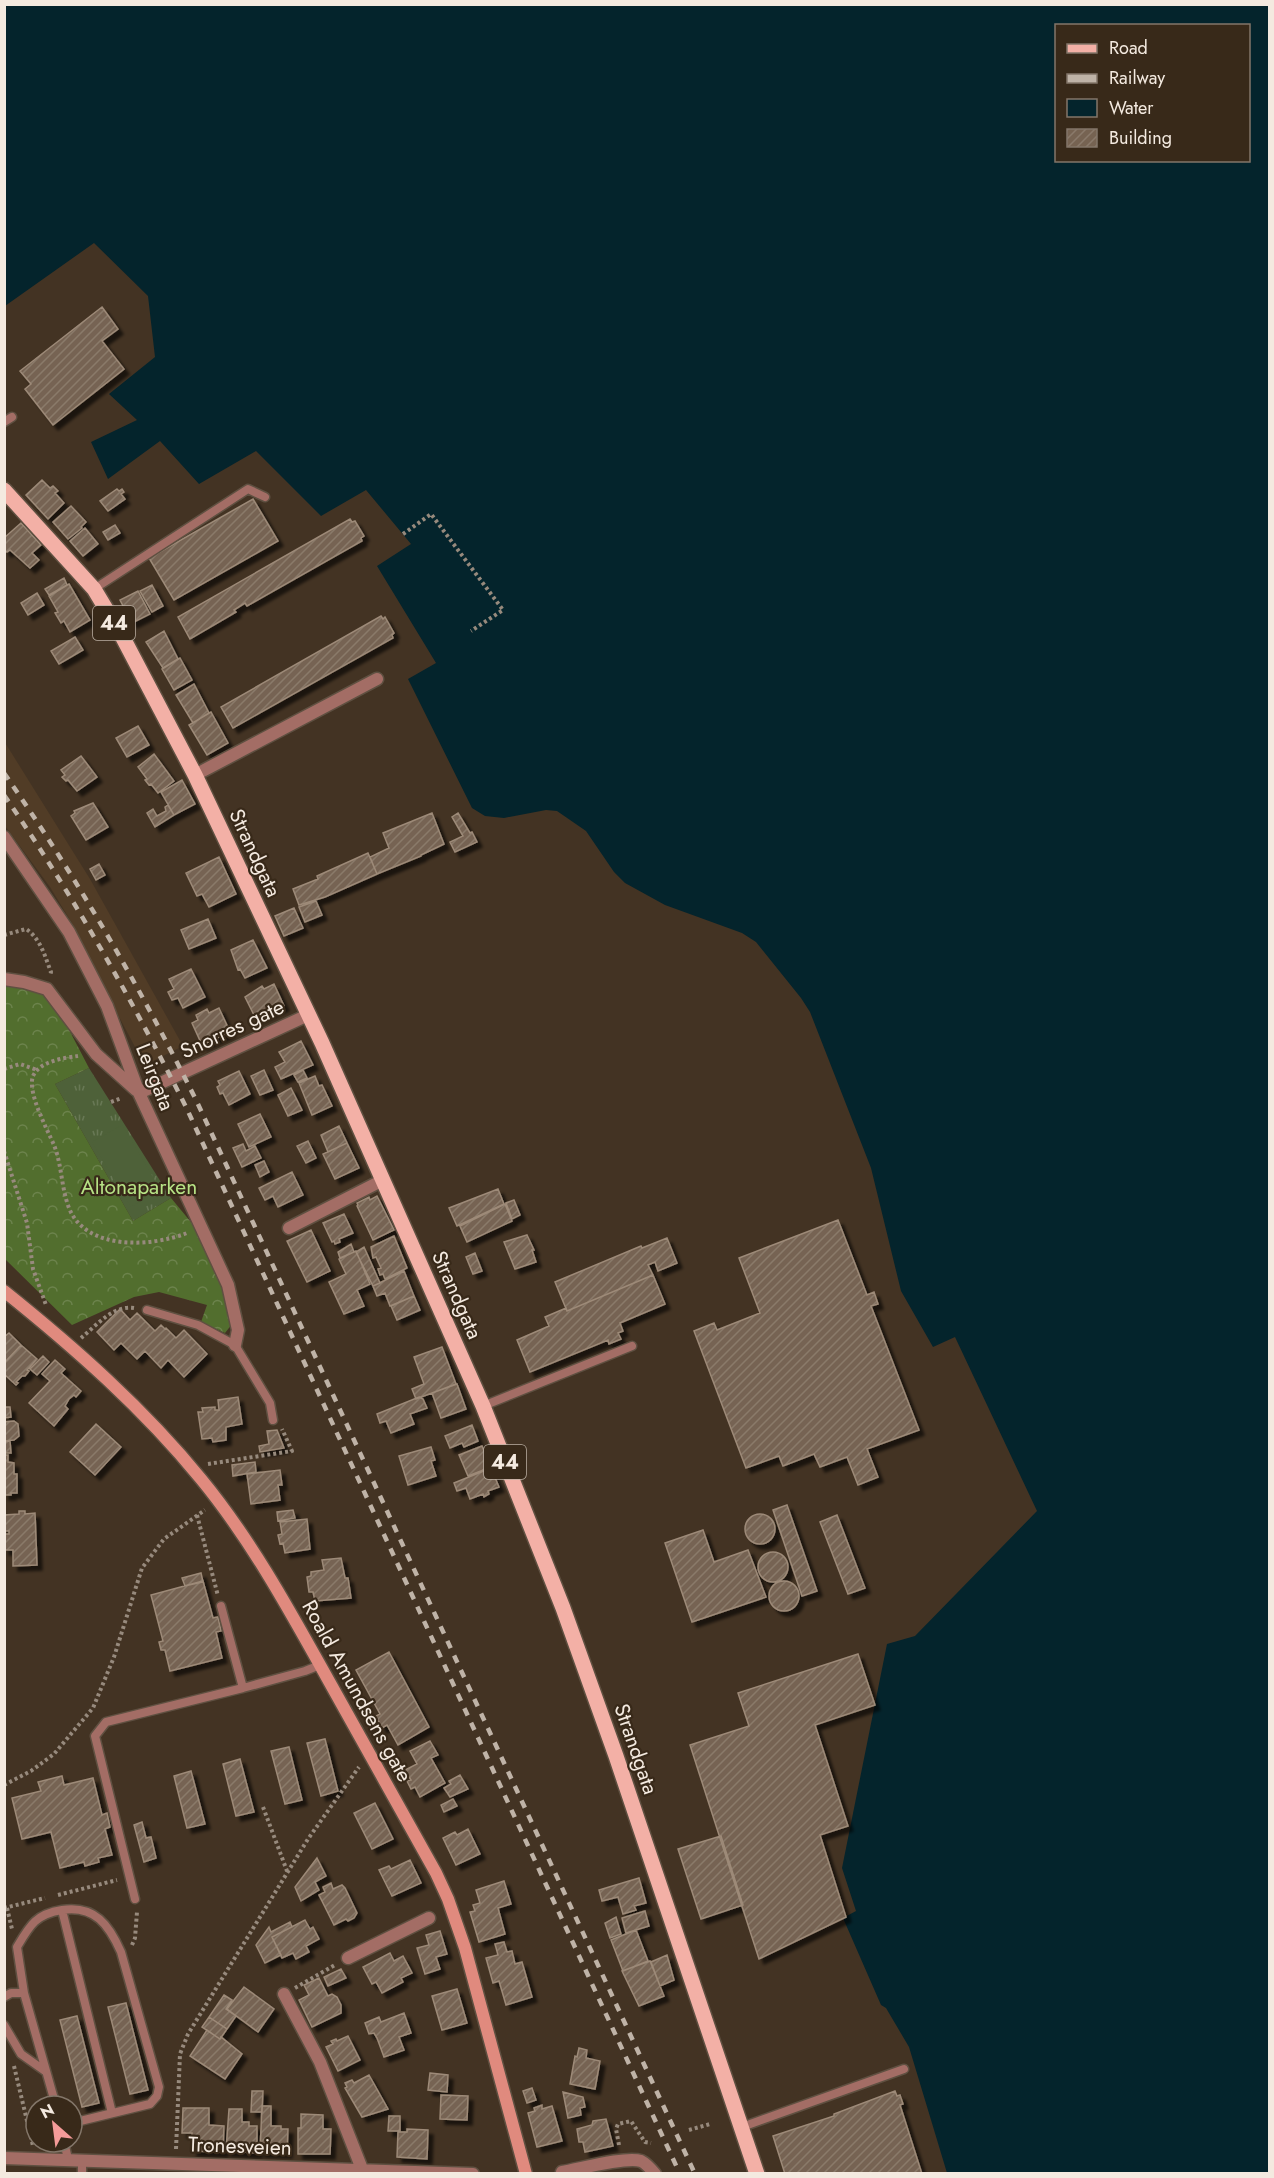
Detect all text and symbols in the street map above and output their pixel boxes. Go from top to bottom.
legend [1055,24,1250,162]
text: Road [1109,35,1148,61]
text: Railway [1109,65,1165,91]
text: Water [1109,95,1154,121]
text: Building [1109,125,1172,151]
road number: 44 [93,606,135,640]
street label: Strandgata [222,804,288,902]
street label: Snorres gate [175,992,289,1066]
street label: Leirgata [128,1039,182,1115]
park label: Altonaparken [81,1172,197,1202]
street label: Strandgata [424,1246,490,1344]
road number: 44 [484,1445,526,1479]
street label: Roald Amundsens gate [295,1595,420,1788]
street label: Strandgata [607,1700,665,1798]
north arrow [24,2094,84,2154]
text: N [36,2098,58,2124]
street label: Tronesveien [188,2129,292,2163]

